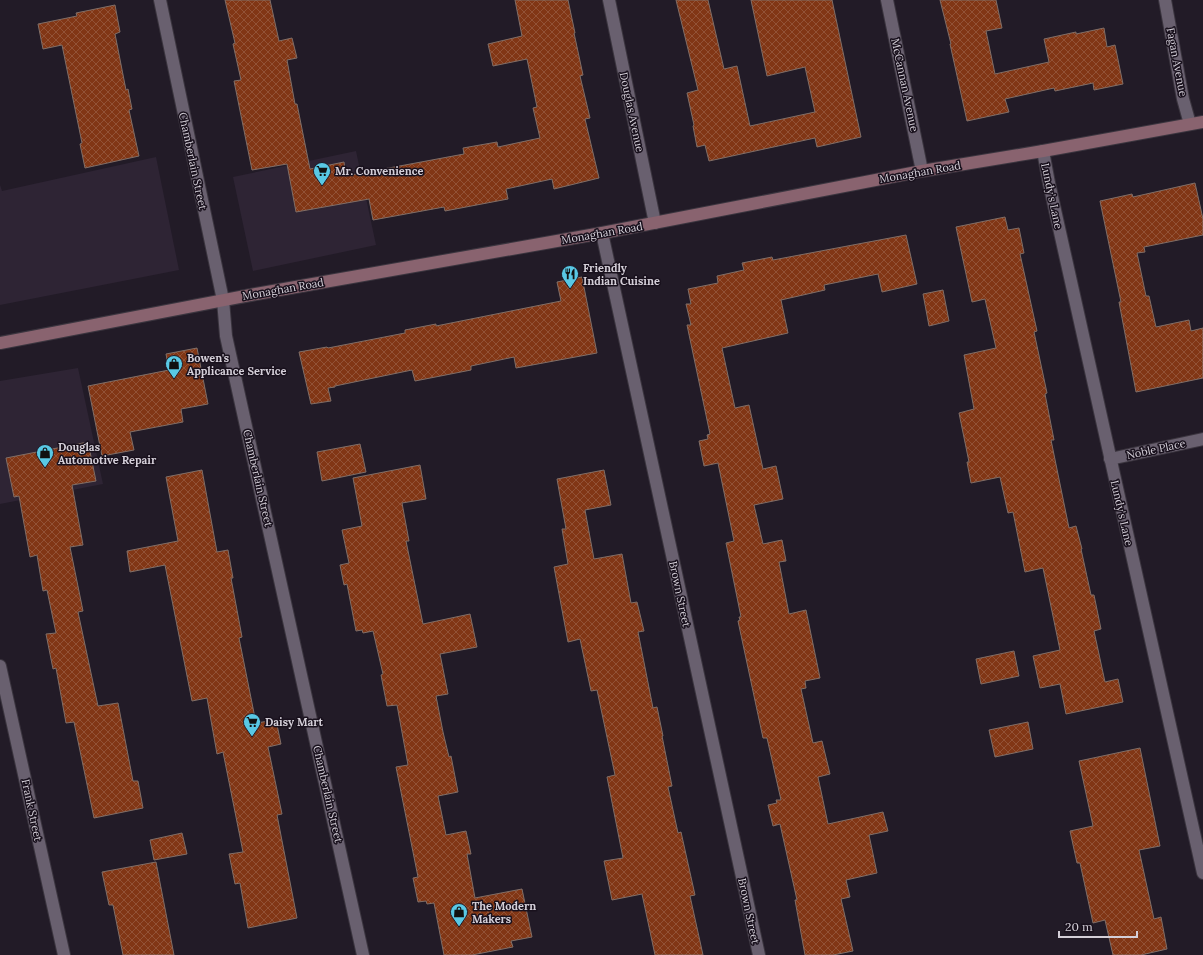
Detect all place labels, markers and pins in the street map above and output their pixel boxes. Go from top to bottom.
supermarket icon: Mr. Convenience [312,161,332,186]
place label: Mr. Convenience [335,164,423,178]
place label: Friendly Indian Cuisine [583,261,660,288]
restaurant icon: Friendly Indian Cuisine [560,264,580,289]
place label: Bowen's Applicance Service [187,351,286,378]
shop icon: Bowen's Applicance Service [164,354,184,379]
place label: Douglas Automotive Repair [58,440,157,467]
shop icon: Douglas Automotive Repair [35,443,55,468]
supermarket icon: Daisy Mart [242,712,262,737]
place label: Daisy Mart [265,715,324,729]
place label: The Modern Makers [472,899,536,926]
shop icon: The Modern Makers [449,902,469,927]

